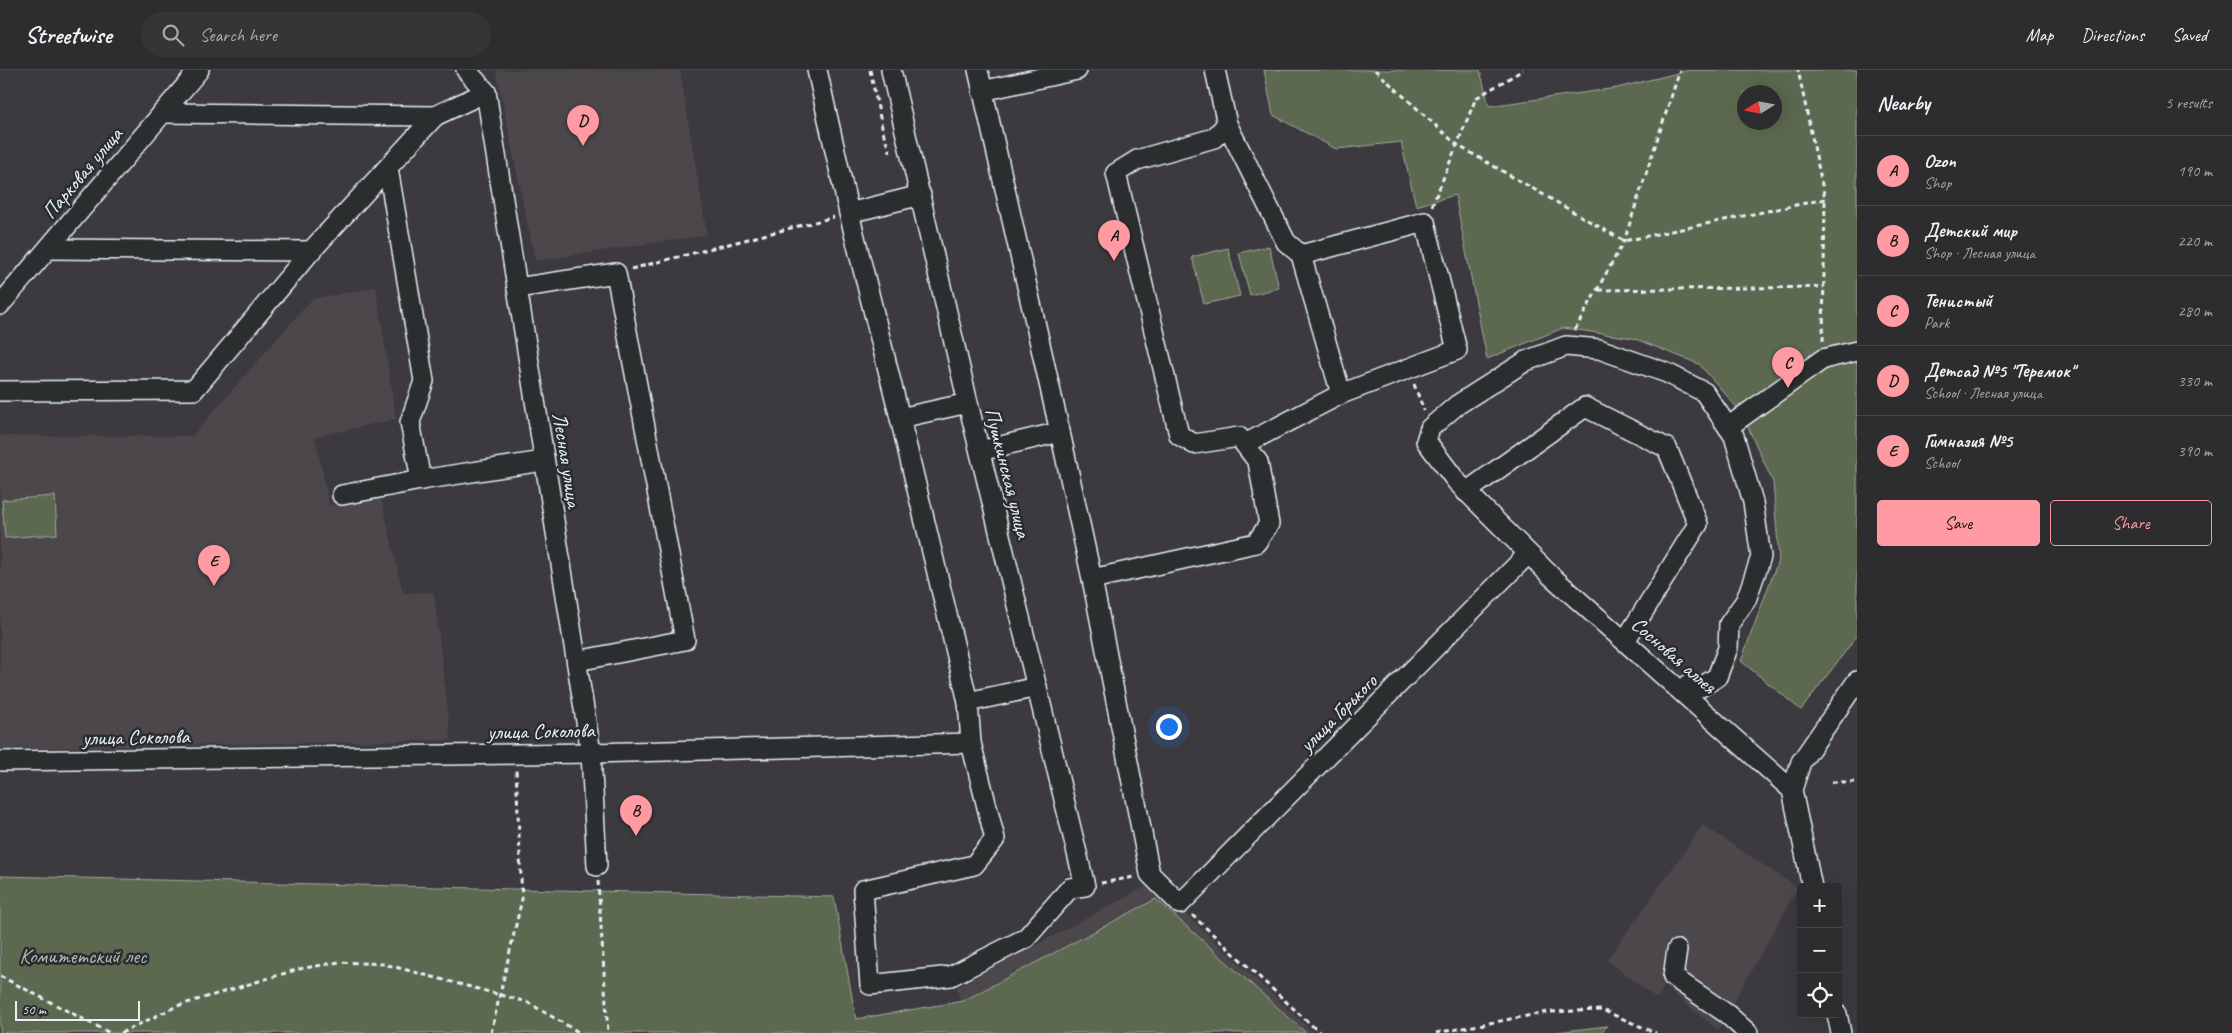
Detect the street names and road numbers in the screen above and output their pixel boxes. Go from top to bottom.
street label: Парковая улица [36,120,129,224]
street label: Пушкинская улица [979,405,1037,543]
street label: Лесная улица [547,411,588,512]
street label: Сосновая аллея [1626,611,1723,700]
street label: улица Горького [1292,667,1384,759]
street label: улица Соколова [485,717,597,745]
street label: улица Соколова [80,723,192,751]

